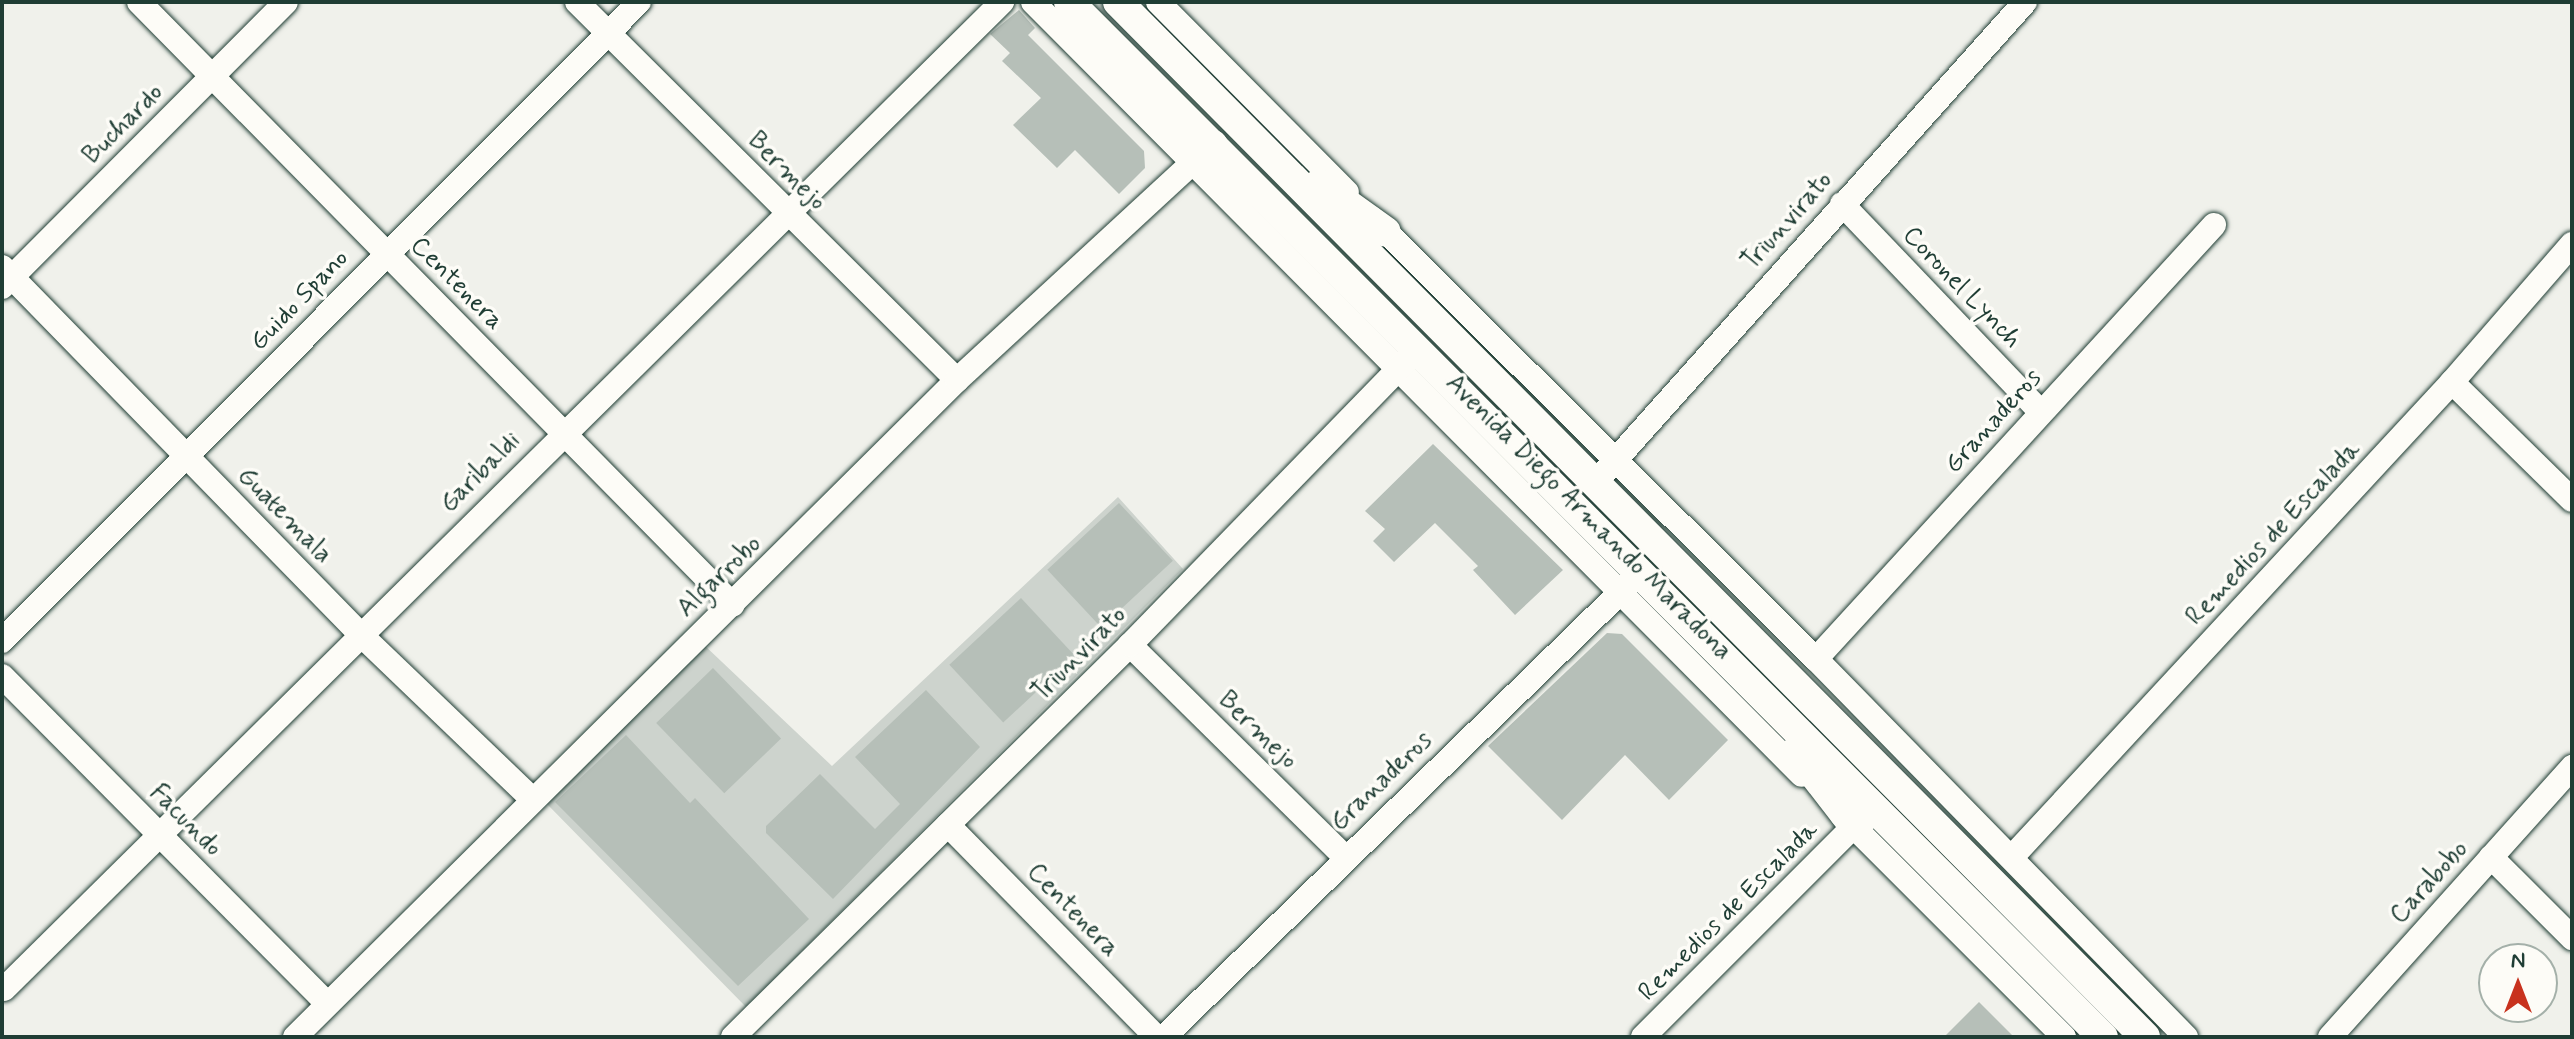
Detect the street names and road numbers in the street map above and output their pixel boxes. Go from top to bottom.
street label: Buchardo [77,78,171,172]
street label: Bermejo [740,126,832,218]
street label: Triunvirato [1736,166,1840,278]
street label: Coronel Lynch [1893,218,2029,358]
street label: Centenera [403,231,509,337]
street label: Guido Spano [242,242,358,360]
street label: Granaderos [1939,363,2049,481]
street label: Avenida Diego Armando Maradona [1442,372,1734,664]
street label: Garibaldi [434,426,528,520]
street label: Remedios de Escalada [2181,435,2367,633]
street label: Guatemala [230,461,338,571]
street label: Algarrobo [671,529,769,625]
street label: Triunvirato [1026,601,1134,709]
street label: Bermejo [1211,685,1303,777]
street label: Granaderos [1324,726,1440,838]
street label: Facundo [142,778,228,864]
street label: Remedios de Escalada [1633,816,1825,1008]
street label: Carabobo [2384,835,2476,931]
street label: Centenera [1019,857,1125,965]

